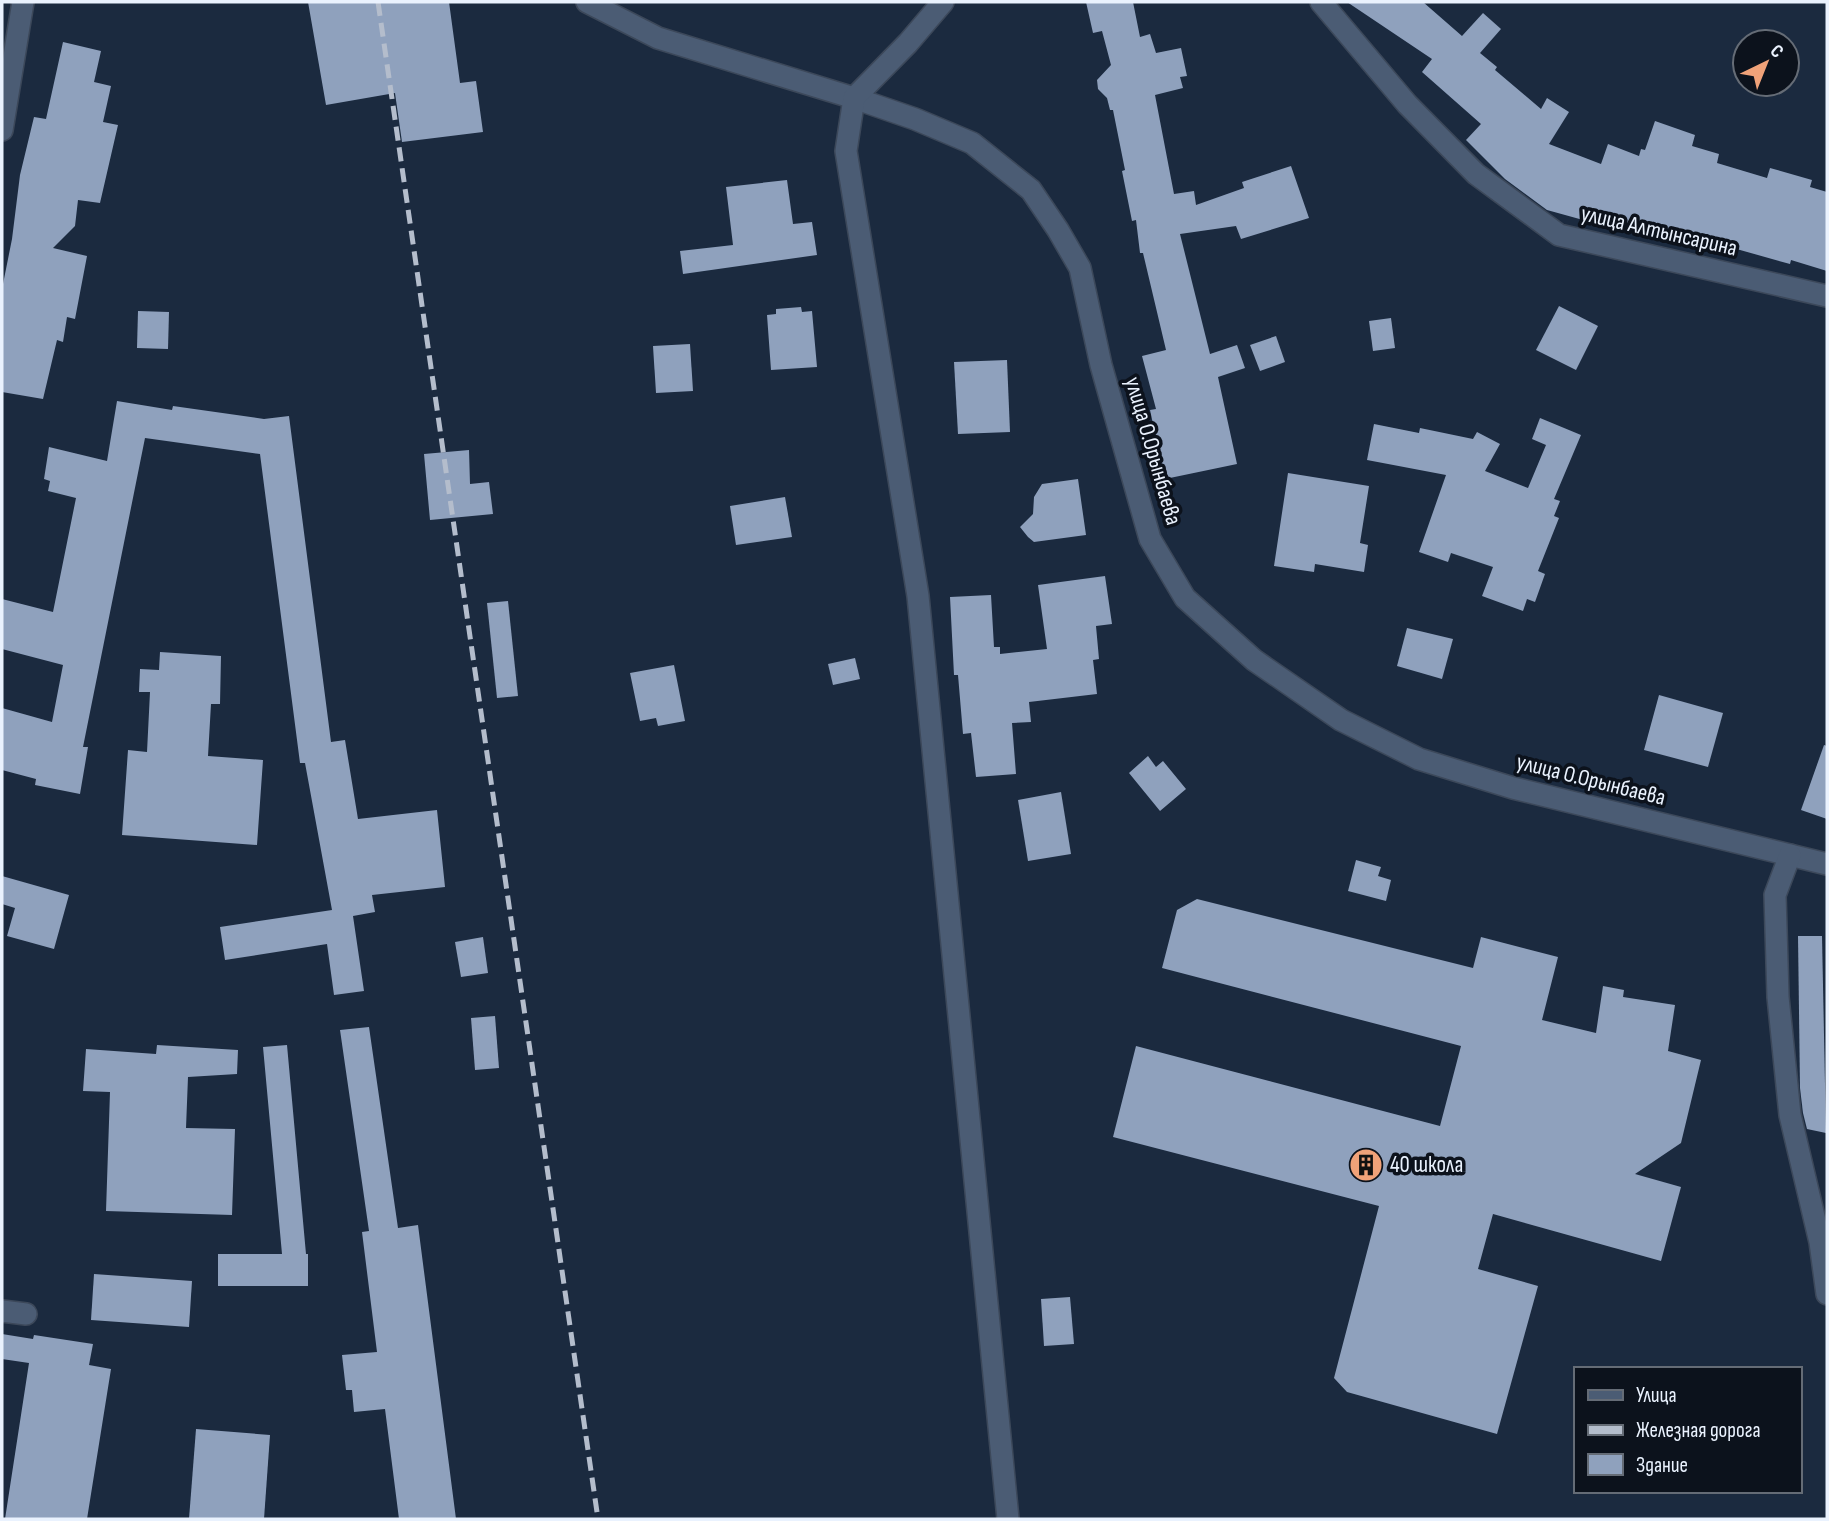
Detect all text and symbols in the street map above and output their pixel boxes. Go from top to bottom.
north arrow [1731,28,1801,98]
text: С [1765,40,1788,64]
street label: улица Алтынсарина [1578,199,1740,263]
street label: улица О.Орынбаева [1118,374,1188,528]
street label: улица О.Орынбаева [1514,748,1668,812]
building icon: 40 школа [1347,1146,1385,1184]
place label: 40 школа [1390,1151,1463,1179]
legend [1574,1367,1801,1493]
text: Улица [1636,1383,1677,1408]
text: Железная дорога [1636,1418,1761,1443]
text: Здание [1636,1453,1688,1478]

